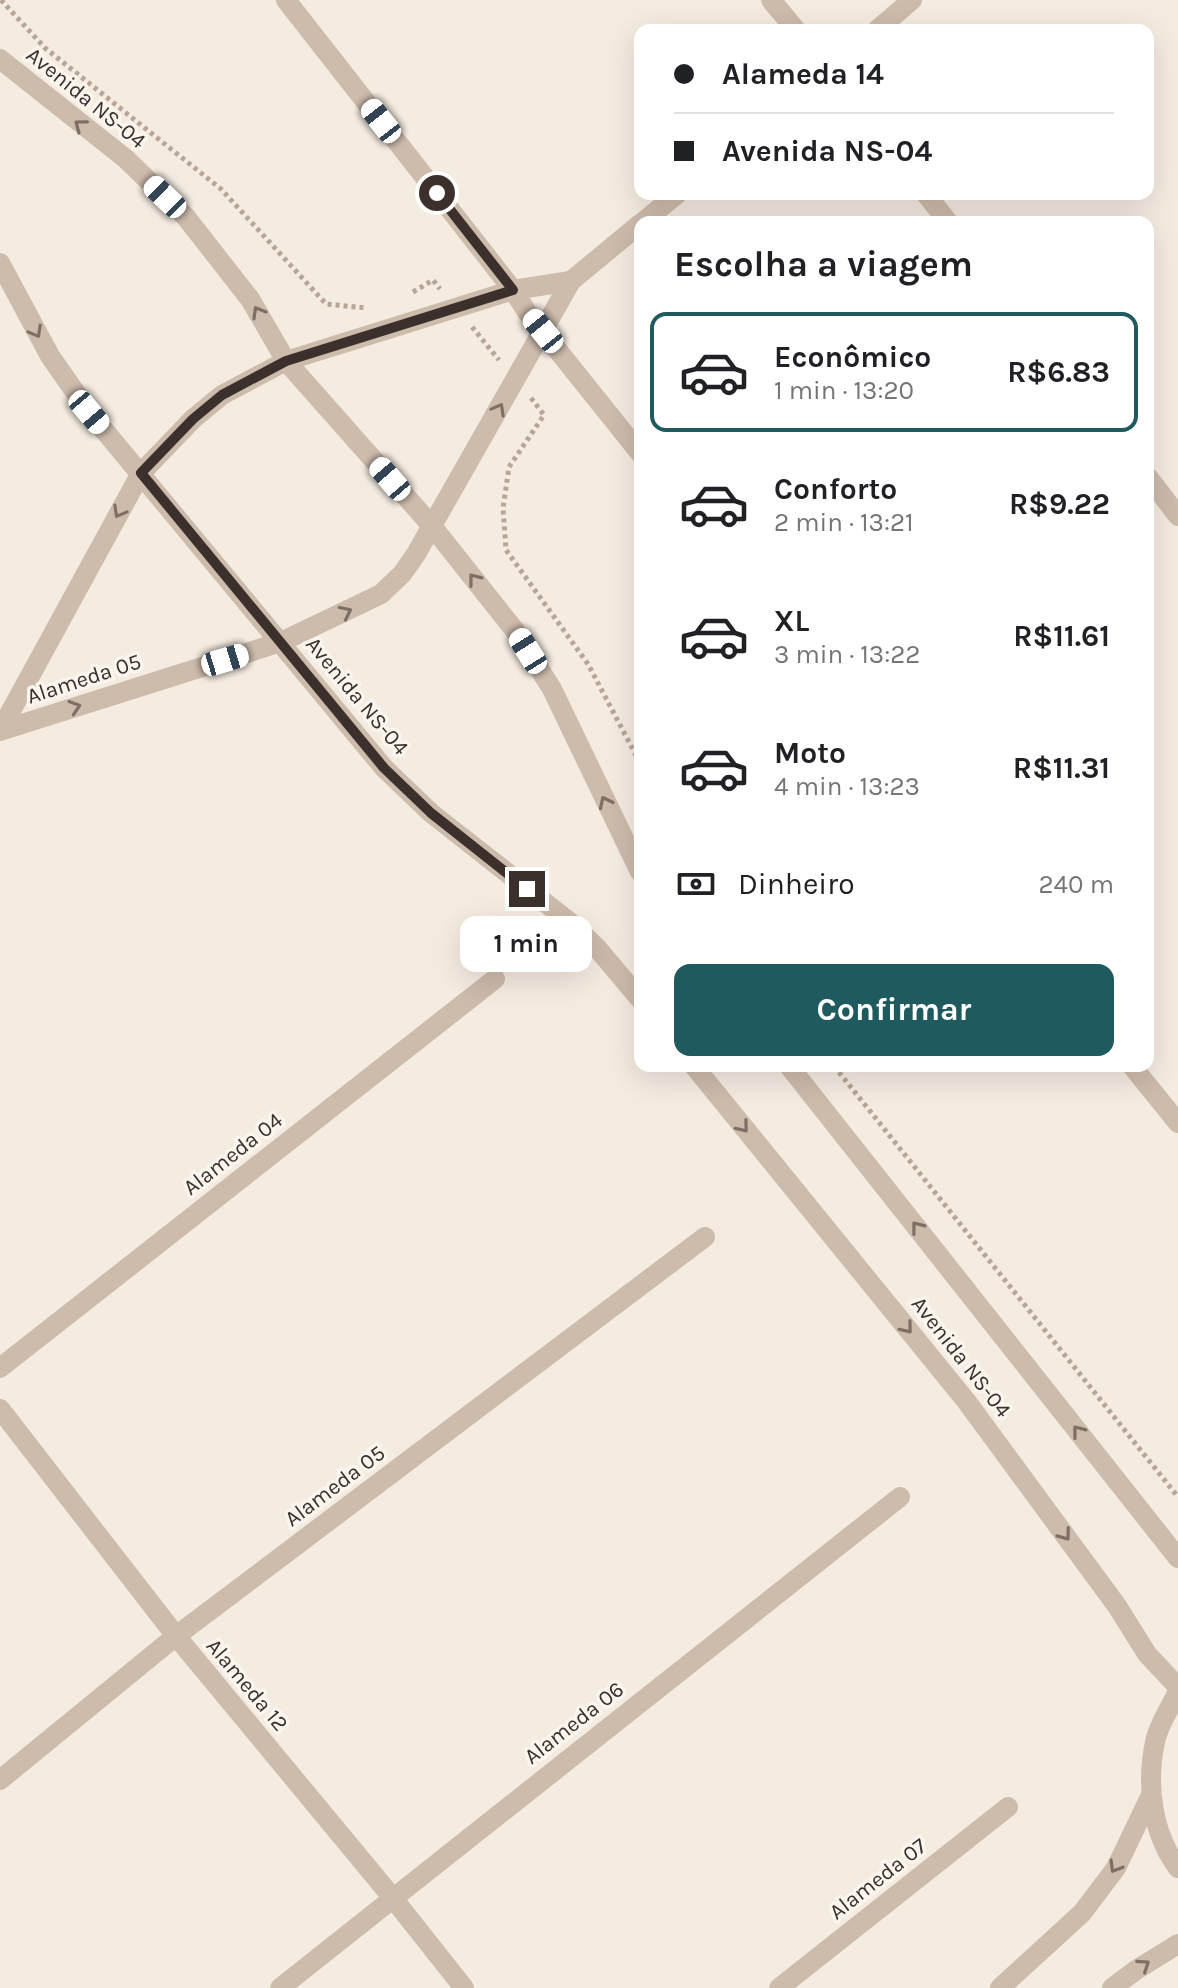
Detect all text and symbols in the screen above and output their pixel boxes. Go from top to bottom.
street label: Avenida NS-04 [21,42,151,154]
text: Alameda 14 [722,56,884,92]
car [357,95,405,147]
one-way arrow [74,120,89,134]
text: Avenida NS-04 [722,133,932,169]
car [139,172,191,222]
route start [419,175,455,211]
text: Escolha a viagem [674,243,973,285]
car [519,305,567,357]
one-way arrow [252,306,268,321]
one-way arrow [26,323,42,337]
icon: car [678,336,750,408]
text: Econômico [774,339,931,375]
text: R$6.83 [1007,354,1110,390]
text: 1 min · 13:20 [774,375,914,406]
car [64,386,114,438]
one-way arrow [489,403,505,418]
car [365,453,415,505]
icon: car [678,468,750,540]
text: Conforto [774,471,897,507]
text: R$9.22 [1009,486,1110,522]
one-way arrow [114,504,129,518]
text: 2 min · 13:21 [774,507,914,538]
one-way arrow [469,573,483,588]
icon: car [678,600,750,672]
text: XL [774,603,809,639]
one-way arrow [338,606,353,622]
text: R$11.61 [1013,618,1110,654]
car [505,624,551,678]
street label: Avenida NS-04 [300,632,414,760]
text: 3 min · 13:22 [774,639,920,670]
car [199,642,251,678]
street label: Alameda 05 [24,648,144,710]
one-way arrow [67,700,81,716]
icon: car [678,732,750,804]
text: Moto [774,735,846,771]
text: R$11.31 [1013,750,1110,786]
text: 4 min · 13:23 [774,771,920,802]
one-way arrow [599,795,615,810]
icon: cash [674,862,718,906]
text: Dinheiro [738,866,855,902]
text: 240 m [1038,869,1114,900]
route end [509,871,545,907]
callout: 1 min [461,917,593,973]
text: 1 min [493,928,559,959]
button: Confirmar [674,964,1114,1056]
street label: Alameda 04 [178,1107,288,1201]
one-way arrow [734,1117,748,1132]
one-way arrow [912,1221,926,1236]
street label: Avenida NS-04 [906,1291,1016,1423]
one-way arrow [898,1319,912,1334]
one-way arrow [1073,1426,1088,1440]
street label: Alameda 05 [280,1440,390,1532]
one-way arrow [1056,1526,1070,1541]
street label: Alameda 12 [201,1633,293,1737]
street label: Alameda 06 [519,1676,629,1770]
street label: Alameda 07 [824,1833,932,1925]
one-way arrow [1109,1858,1125,1873]
one-way arrow [1136,1959,1150,1974]

